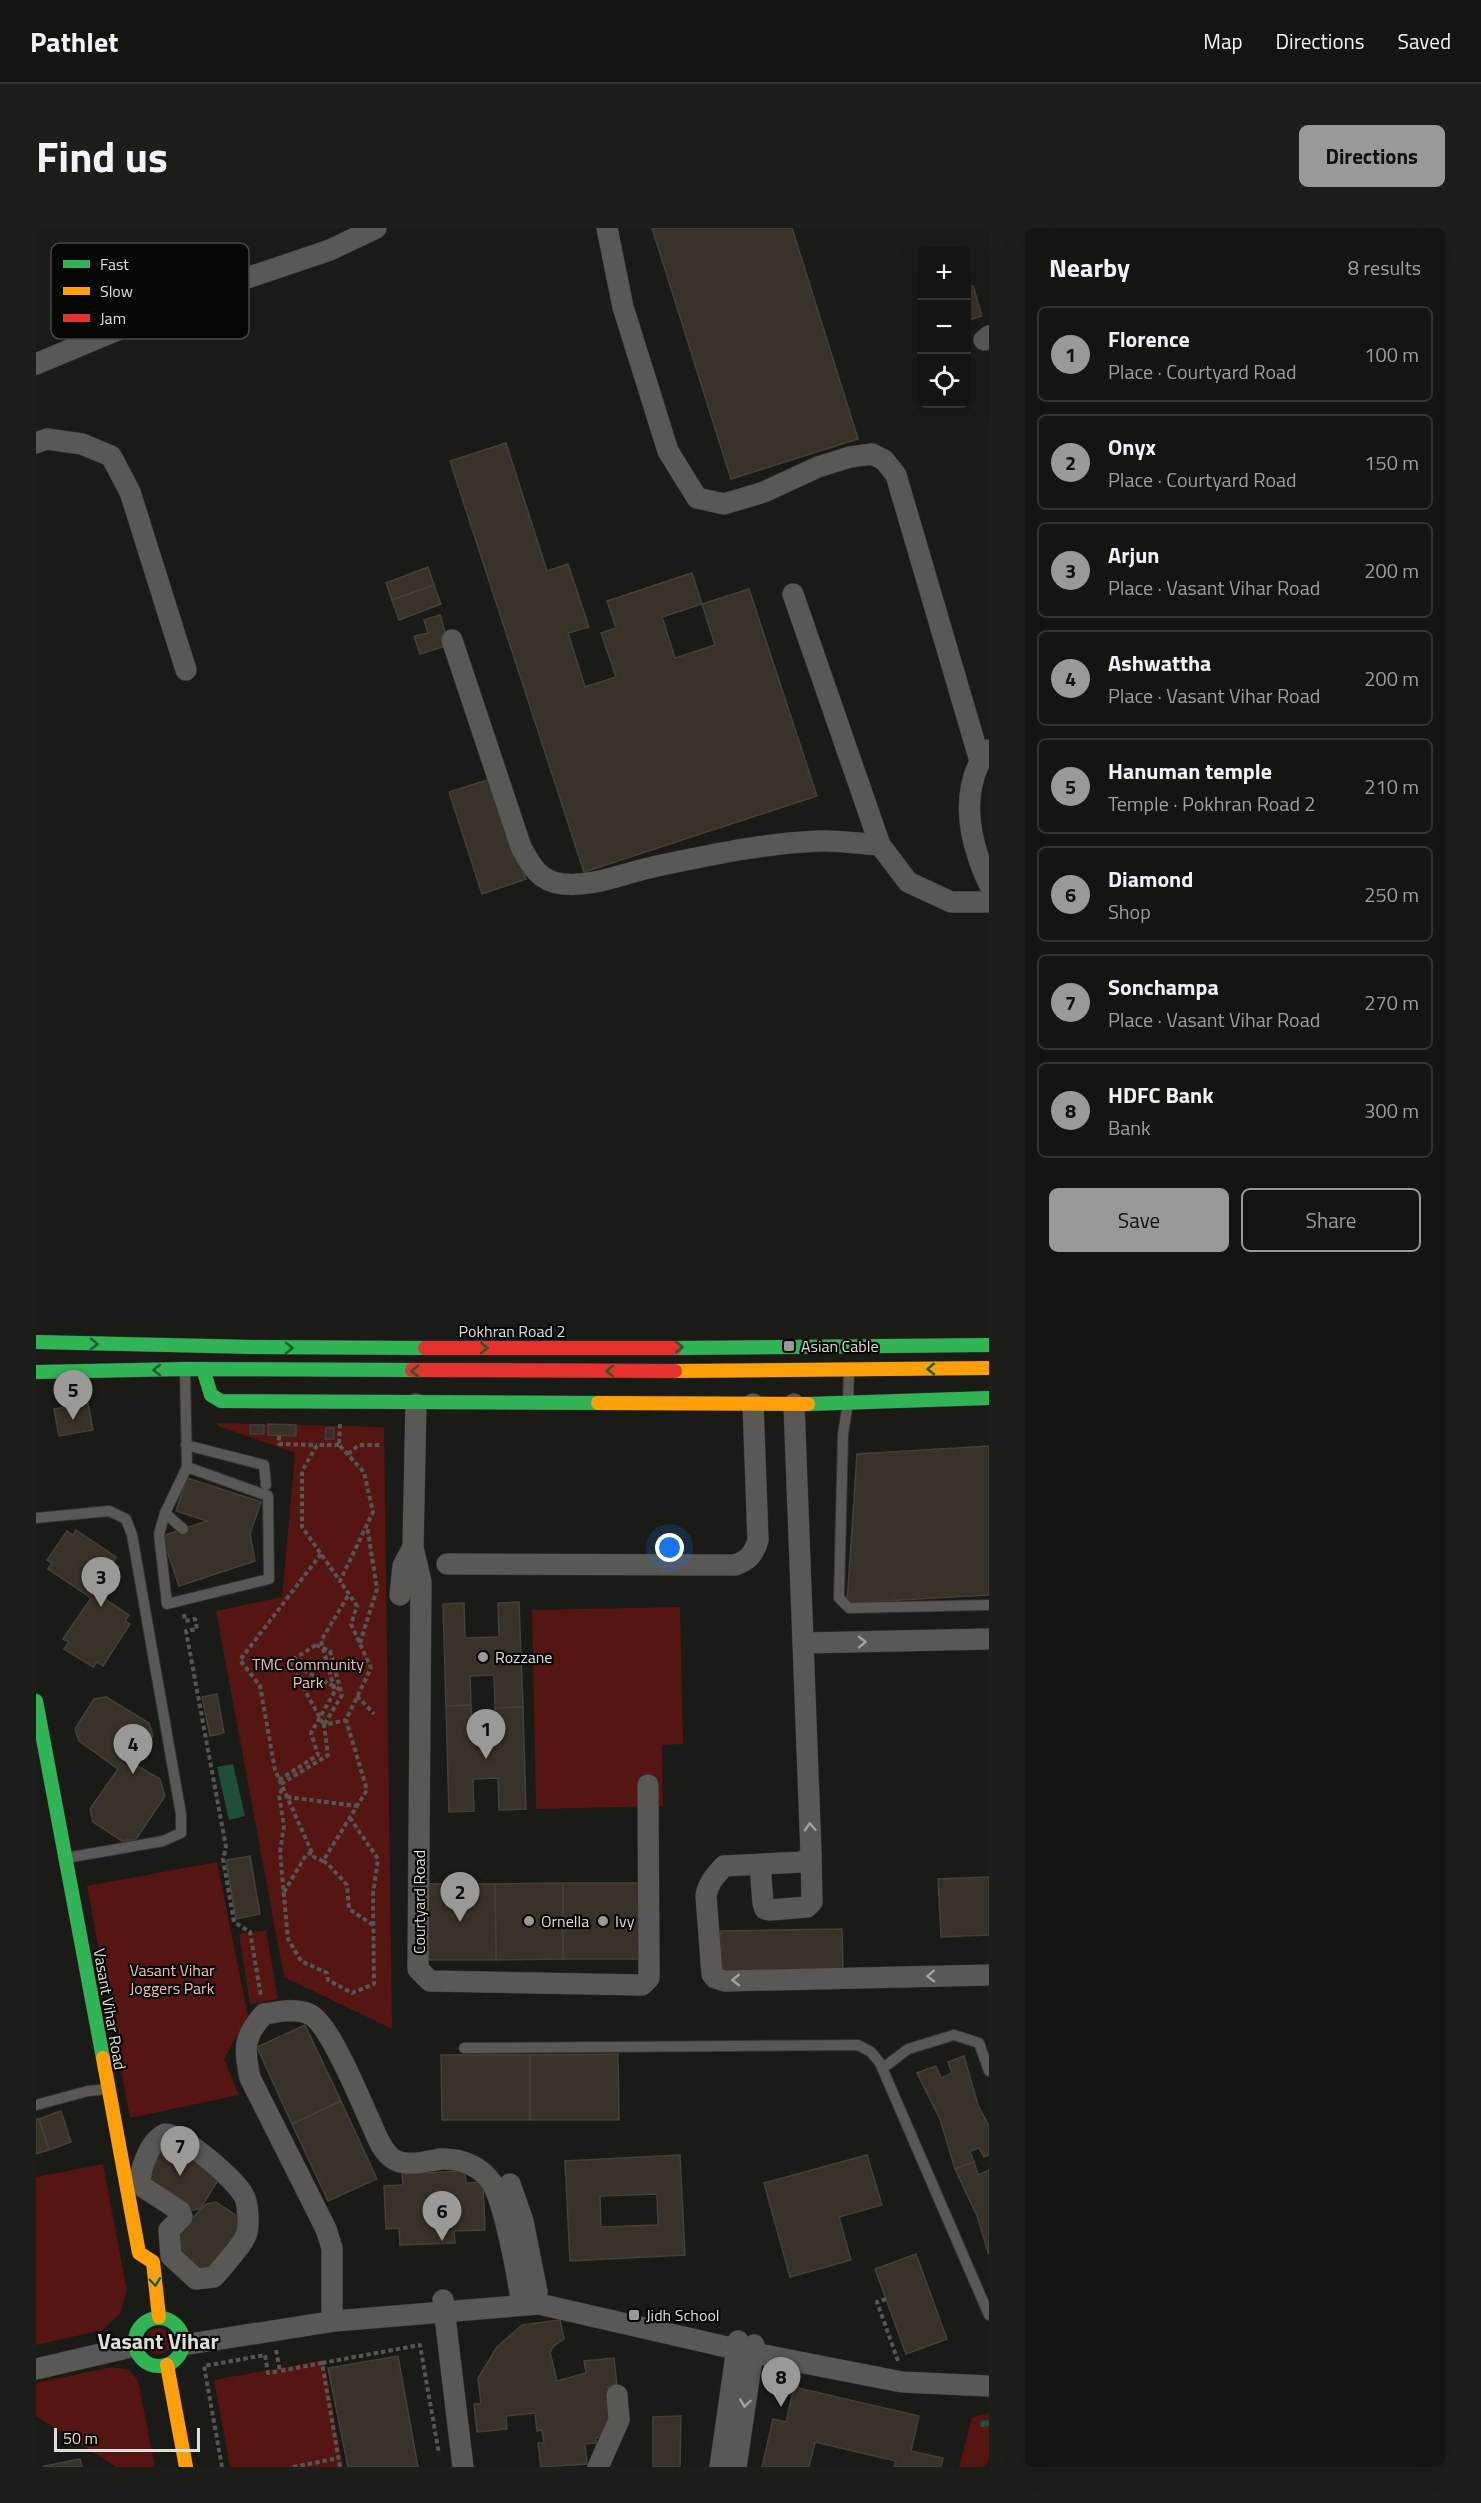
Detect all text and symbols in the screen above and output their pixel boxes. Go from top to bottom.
text: Pathlet [30,20,118,63]
text: Map [1203,25,1243,57]
text: Directions [1276,25,1365,57]
text: Saved [1398,25,1451,57]
text: Find us [36,124,168,188]
button: Directions [1299,125,1445,187]
legend [51,243,249,339]
map controls [917,246,971,408]
button: + [917,246,971,300]
text: Nearby [1049,248,1130,287]
text: Fast [100,252,129,276]
text: 8 results [1348,252,1421,283]
text: Slow [100,279,133,303]
button: − [917,300,971,354]
text: Jam [100,306,126,330]
text: Florence [1108,322,1190,356]
text: 1 [1065,339,1076,370]
text: 100 m [1364,339,1419,370]
button: locate [917,354,971,408]
text: Place · Courtyard Road [1108,356,1297,387]
text: Onyx [1108,430,1156,464]
text: 2 [1065,447,1076,478]
text: 150 m [1364,447,1419,478]
text: Place · Courtyard Road [1108,464,1297,495]
text: Arjun [1108,538,1159,572]
text: 3 [1065,555,1076,586]
text: 200 m [1364,555,1419,586]
text: Place · Vasant Vihar Road [1108,572,1320,603]
text: Ashwattha [1108,646,1211,680]
text: 4 [1065,663,1076,694]
text: 200 m [1364,663,1419,694]
text: Place · Vasant Vihar Road [1108,680,1320,711]
text: Hanuman temple [1108,754,1272,788]
text: 5 [1065,771,1076,802]
text: 210 m [1364,771,1419,802]
text: Temple · Pokhran Road 2 [1108,788,1316,819]
text: Diamond [1108,862,1193,896]
text: 6 [1065,879,1076,910]
text: 250 m [1364,879,1419,910]
text: Shop [1108,896,1151,927]
text: Sonchampa [1108,970,1219,1004]
text: 7 [1065,987,1076,1018]
text: 270 m [1364,987,1419,1018]
text: Place · Vasant Vihar Road [1108,1004,1320,1035]
text: HDFC Bank [1108,1078,1214,1112]
text: 8 [1065,1095,1076,1126]
text: 300 m [1364,1095,1419,1126]
text: Bank [1108,1112,1151,1143]
button: Save [1049,1188,1229,1252]
button: Share [1241,1188,1421,1252]
street label: Pokhran Road 2 [459,1319,565,1343]
place label: Asian Cable [801,1334,879,1358]
one-way arrow [90,1337,99,1350]
marker: Asian Cable [782,1339,796,1353]
one-way arrow [675,1341,684,1353]
one-way arrow [285,1342,294,1354]
one-way arrow [480,1342,489,1354]
one-way arrow [926,1363,935,1375]
one-way arrow [152,1364,161,1376]
one-way arrow [410,1365,419,1377]
one-way arrow [605,1365,614,1377]
pin: 5 [54,1370,93,1420]
your location [655,1533,684,1562]
pin: 3 [82,1558,120,1607]
one-way arrow [857,1636,866,1648]
place label: Rozzane [495,1645,552,1669]
marker: Rozzane [476,1650,490,1664]
park label: TMC Community Park [252,1652,364,1694]
pin: 1 [466,1710,506,1759]
pin: 4 [114,1724,152,1774]
one-way arrow [804,1822,817,1831]
street label: Courtyard Road [407,1850,431,1954]
pin: 2 [440,1872,480,1922]
place label: Ornella [541,1909,589,1933]
place label: Ivy [615,1909,635,1933]
marker: Ornella [522,1914,536,1928]
marker: Ivy [596,1914,610,1928]
street label: Vasant Vihar Road [87,1946,133,2072]
park label: Vasant Vihar Joggers Park [130,1958,215,2000]
one-way arrow [926,1970,935,1983]
one-way arrow [731,1974,740,1987]
pin: 7 [160,2126,200,2176]
pin: 6 [422,2192,462,2241]
one-way arrow [148,2277,161,2286]
place label: Jidh School [646,2303,720,2327]
marker: Jidh School [627,2308,641,2322]
district label: Vasant Vihar [97,2324,219,2358]
pin: 8 [762,2358,800,2407]
one-way arrow [740,2398,752,2407]
scale bar [54,2425,200,2452]
text: 50 m [63,2426,98,2450]

